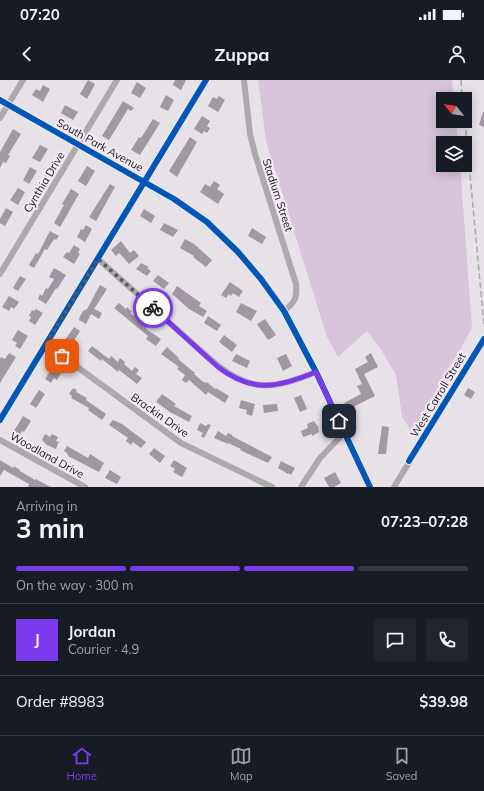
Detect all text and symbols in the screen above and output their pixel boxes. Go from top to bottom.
text: 07:20 [20,5,60,24]
icon: back [16,43,38,65]
text: Zuppa [215,43,269,66]
icon: person [446,43,468,65]
north arrow [436,92,472,128]
map controls [436,92,472,172]
street label: South Park Avenue [54,115,146,175]
button: layers [436,136,472,172]
street label: Cynthia Drive [20,149,68,215]
street label: Stadium Street [260,157,296,233]
courier [133,288,173,328]
icon: bike [142,297,164,319]
pin [45,339,79,373]
icon: bag [51,345,73,367]
street label: West Carroll Street [407,350,469,440]
street label: Brackin Drive [128,390,192,440]
pin [322,404,356,438]
icon: home [328,410,350,432]
street label: Woodland Drive [8,429,86,481]
text: Arriving in [16,498,78,514]
text: 3 min [16,512,85,545]
text: 07:23–07:28 [381,512,468,531]
text: On the way · 300 m [16,577,133,593]
button: chat [374,619,416,661]
button: phone [426,619,468,661]
text: Jordan [68,622,116,641]
text: J [34,630,40,649]
text: Courier · 4.9 [68,641,139,657]
text: Order #8983 [16,692,104,711]
text: $39.98 [419,692,468,711]
tab: Home [67,745,97,783]
tab: Map [230,745,253,783]
tab: Saved [386,745,417,783]

